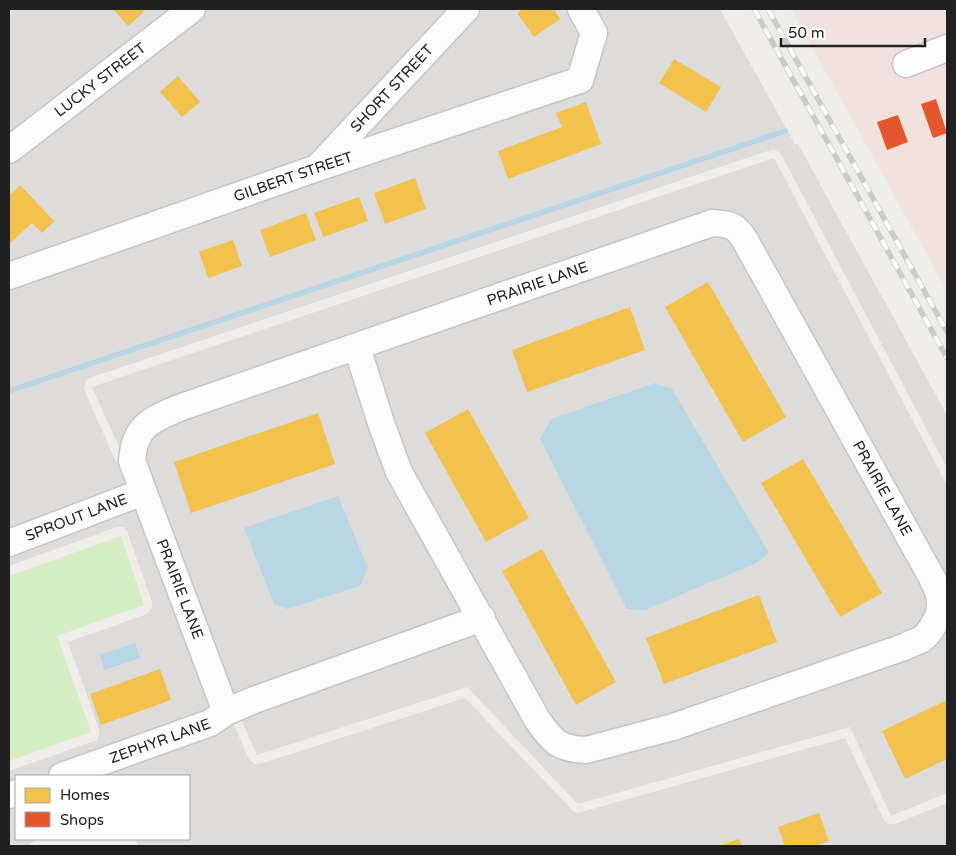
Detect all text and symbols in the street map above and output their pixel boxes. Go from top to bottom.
scale bar [781,15,925,47]
text: 50 m [788,24,825,42]
street label: LUCKY STREET [51,39,149,121]
street label: SHORT STREET [346,41,437,136]
street label: GILBERT STREET [231,148,355,206]
street label: PRAIRIE LANE [484,258,590,309]
street label: PRAIRIE LANE [849,438,916,539]
street label: SPROUT LANE [23,490,130,545]
street label: PRAIRIE LANE [153,536,207,642]
street label: ZEPHYR LANE [107,715,213,767]
legend [15,775,190,840]
text: Homes [60,786,110,804]
text: Shops [60,811,104,829]

